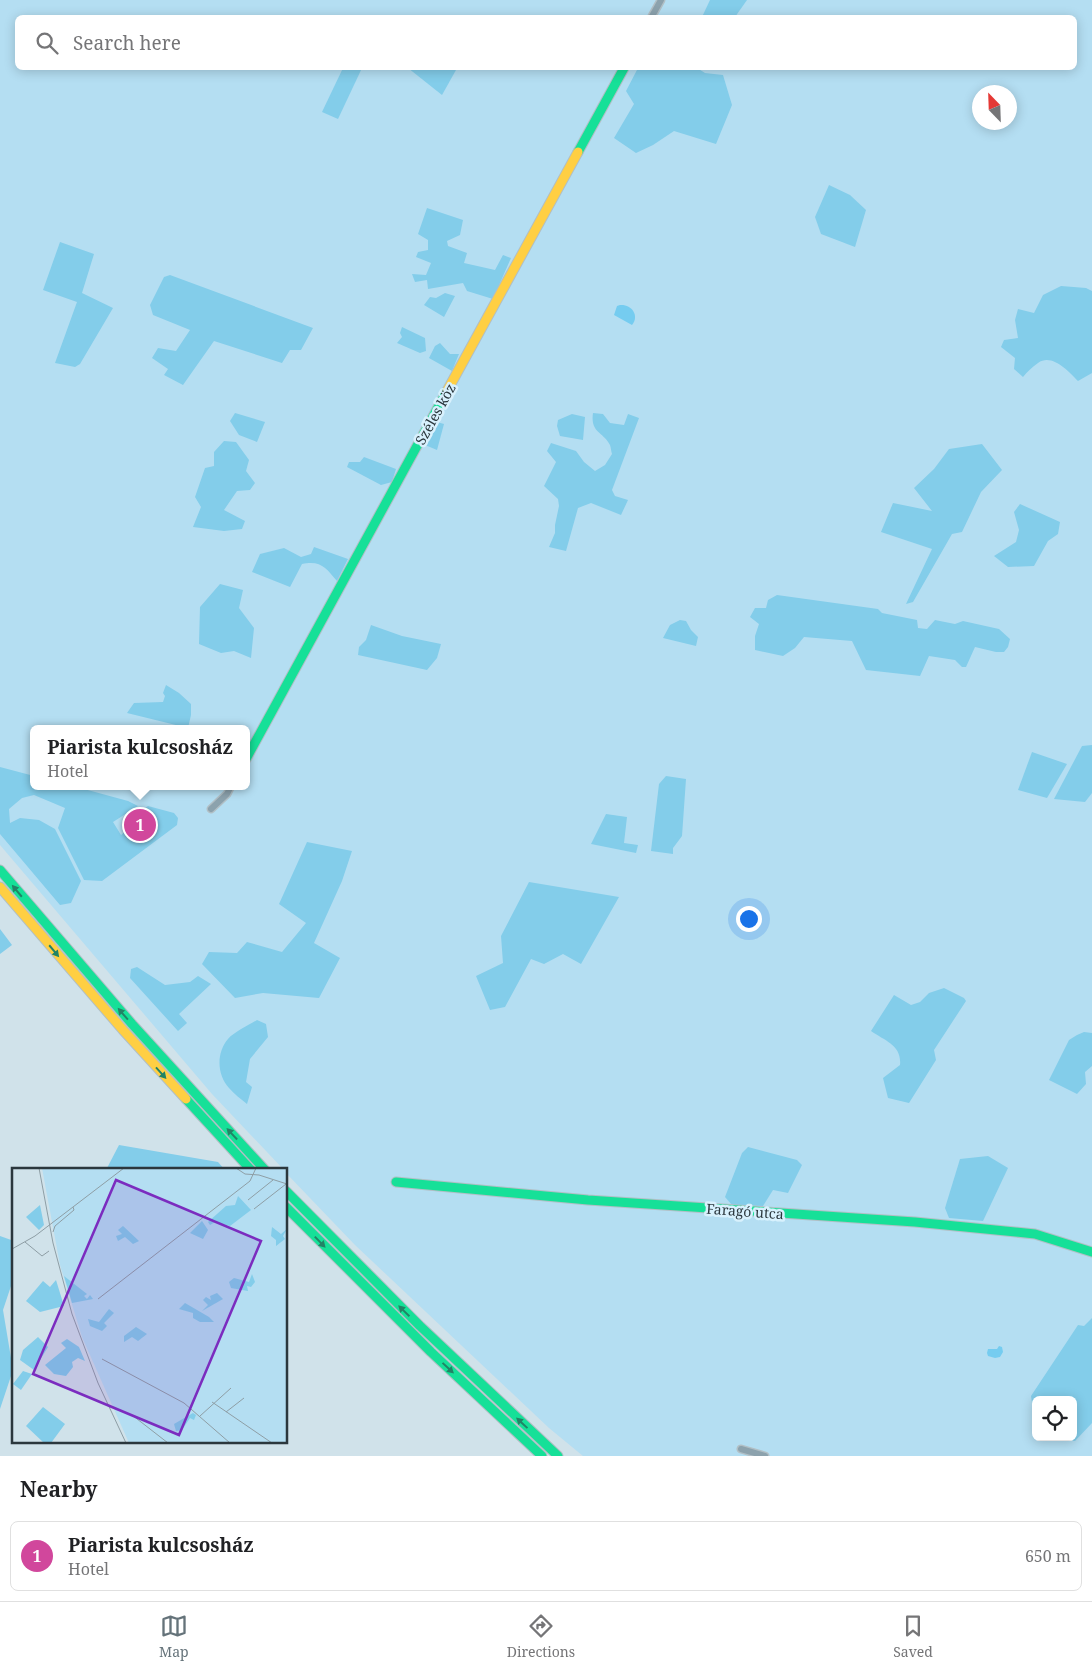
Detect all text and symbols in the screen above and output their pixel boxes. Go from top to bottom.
search box [15,15,1077,70]
icon: search [33,29,61,57]
text: Search here [73,30,181,56]
north arrow [972,85,1017,130]
street label: Széles köz [410,380,460,448]
popup [30,725,250,790]
text: Piarista kulcsosház [47,734,233,760]
text: Hotel [47,760,88,782]
pin: 1 [124,806,156,844]
one-way arrow [11,885,23,897]
your location [736,906,762,932]
one-way arrow [48,944,59,957]
one-way arrow [117,1008,128,1021]
one-way arrow [155,1066,167,1078]
one-way arrow [226,1129,238,1141]
inset map [12,1168,288,1444]
street label: Faragó utca [706,1199,784,1223]
one-way arrow [314,1236,326,1248]
one-way arrow [398,1305,410,1317]
one-way arrow [442,1362,454,1374]
map controls [1032,1396,1077,1441]
button: locate [1032,1396,1077,1441]
one-way arrow [516,1417,528,1429]
text: Nearby [20,1475,98,1503]
text: Piarista kulcsosház [68,1532,254,1558]
text: 1 [32,1545,42,1567]
text: 650 m [1025,1545,1071,1567]
text: Hotel [68,1558,109,1580]
tab: Map [159,1612,189,1661]
tab: Directions [507,1612,575,1661]
tab: Saved [893,1612,933,1661]

